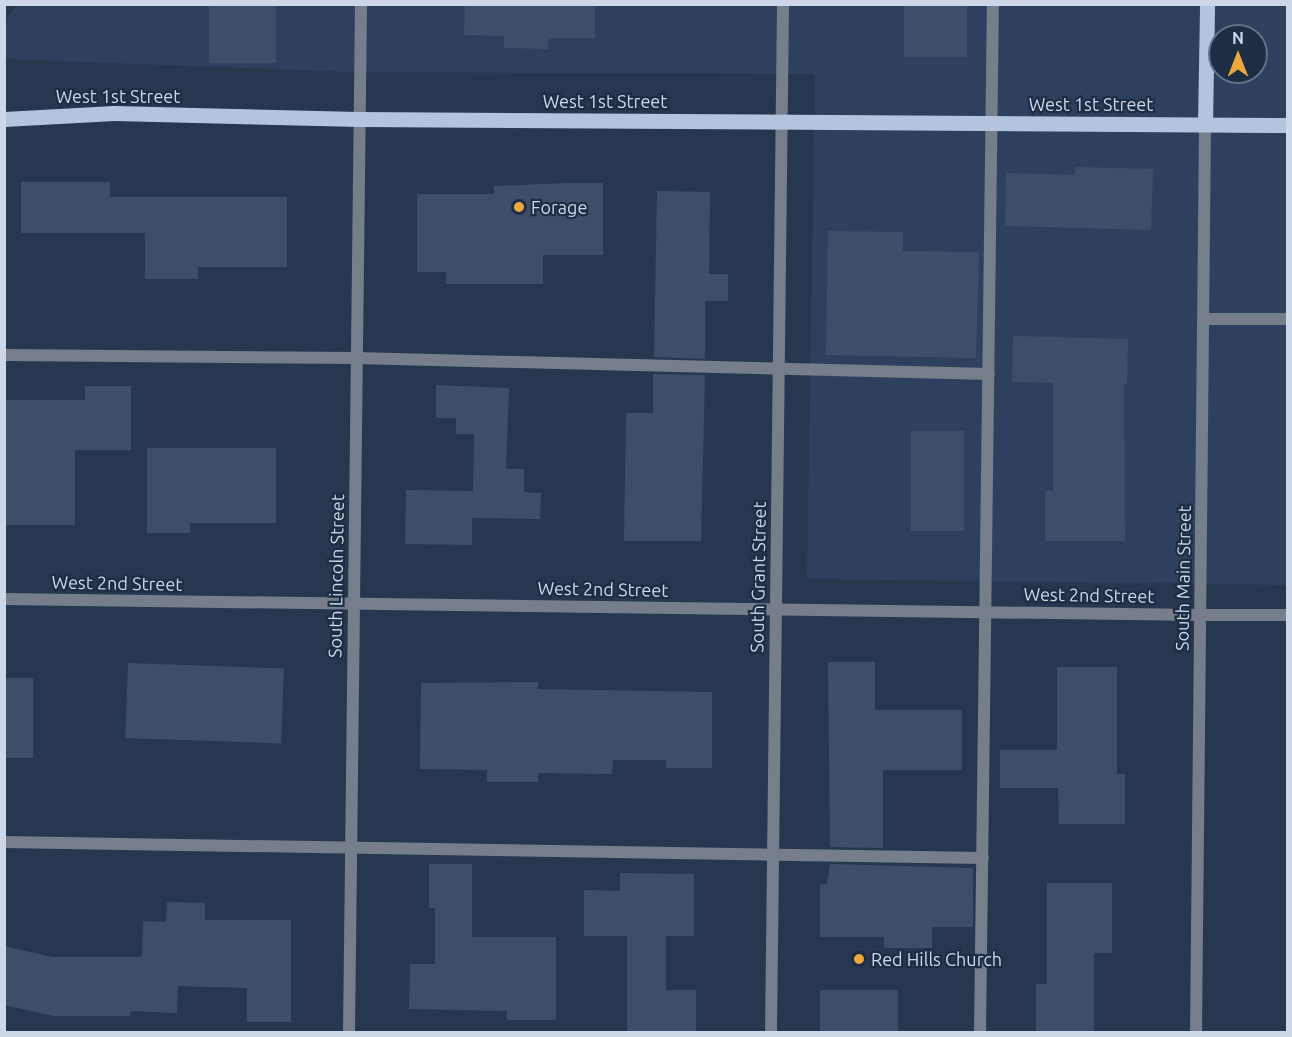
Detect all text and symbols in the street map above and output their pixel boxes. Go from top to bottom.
north arrow [1208,24,1268,84]
text: N [1232,29,1244,47]
street label: West 1st Street [56,85,180,107]
street label: West 1st Street [543,90,667,112]
street label: West 1st Street [1029,93,1153,115]
place label: Forage [531,196,587,218]
marker: Forage [512,200,526,214]
street label: South Lincoln Street [324,494,348,658]
street label: South Grant Street [746,501,770,653]
street label: South Main Street [1171,505,1195,651]
street label: West 2nd Street [51,571,183,595]
street label: West 2nd Street [537,577,669,601]
street label: West 2nd Street [1023,583,1155,607]
place label: Red Hills Church [871,948,1002,970]
marker: Red Hills Church [852,952,866,966]

